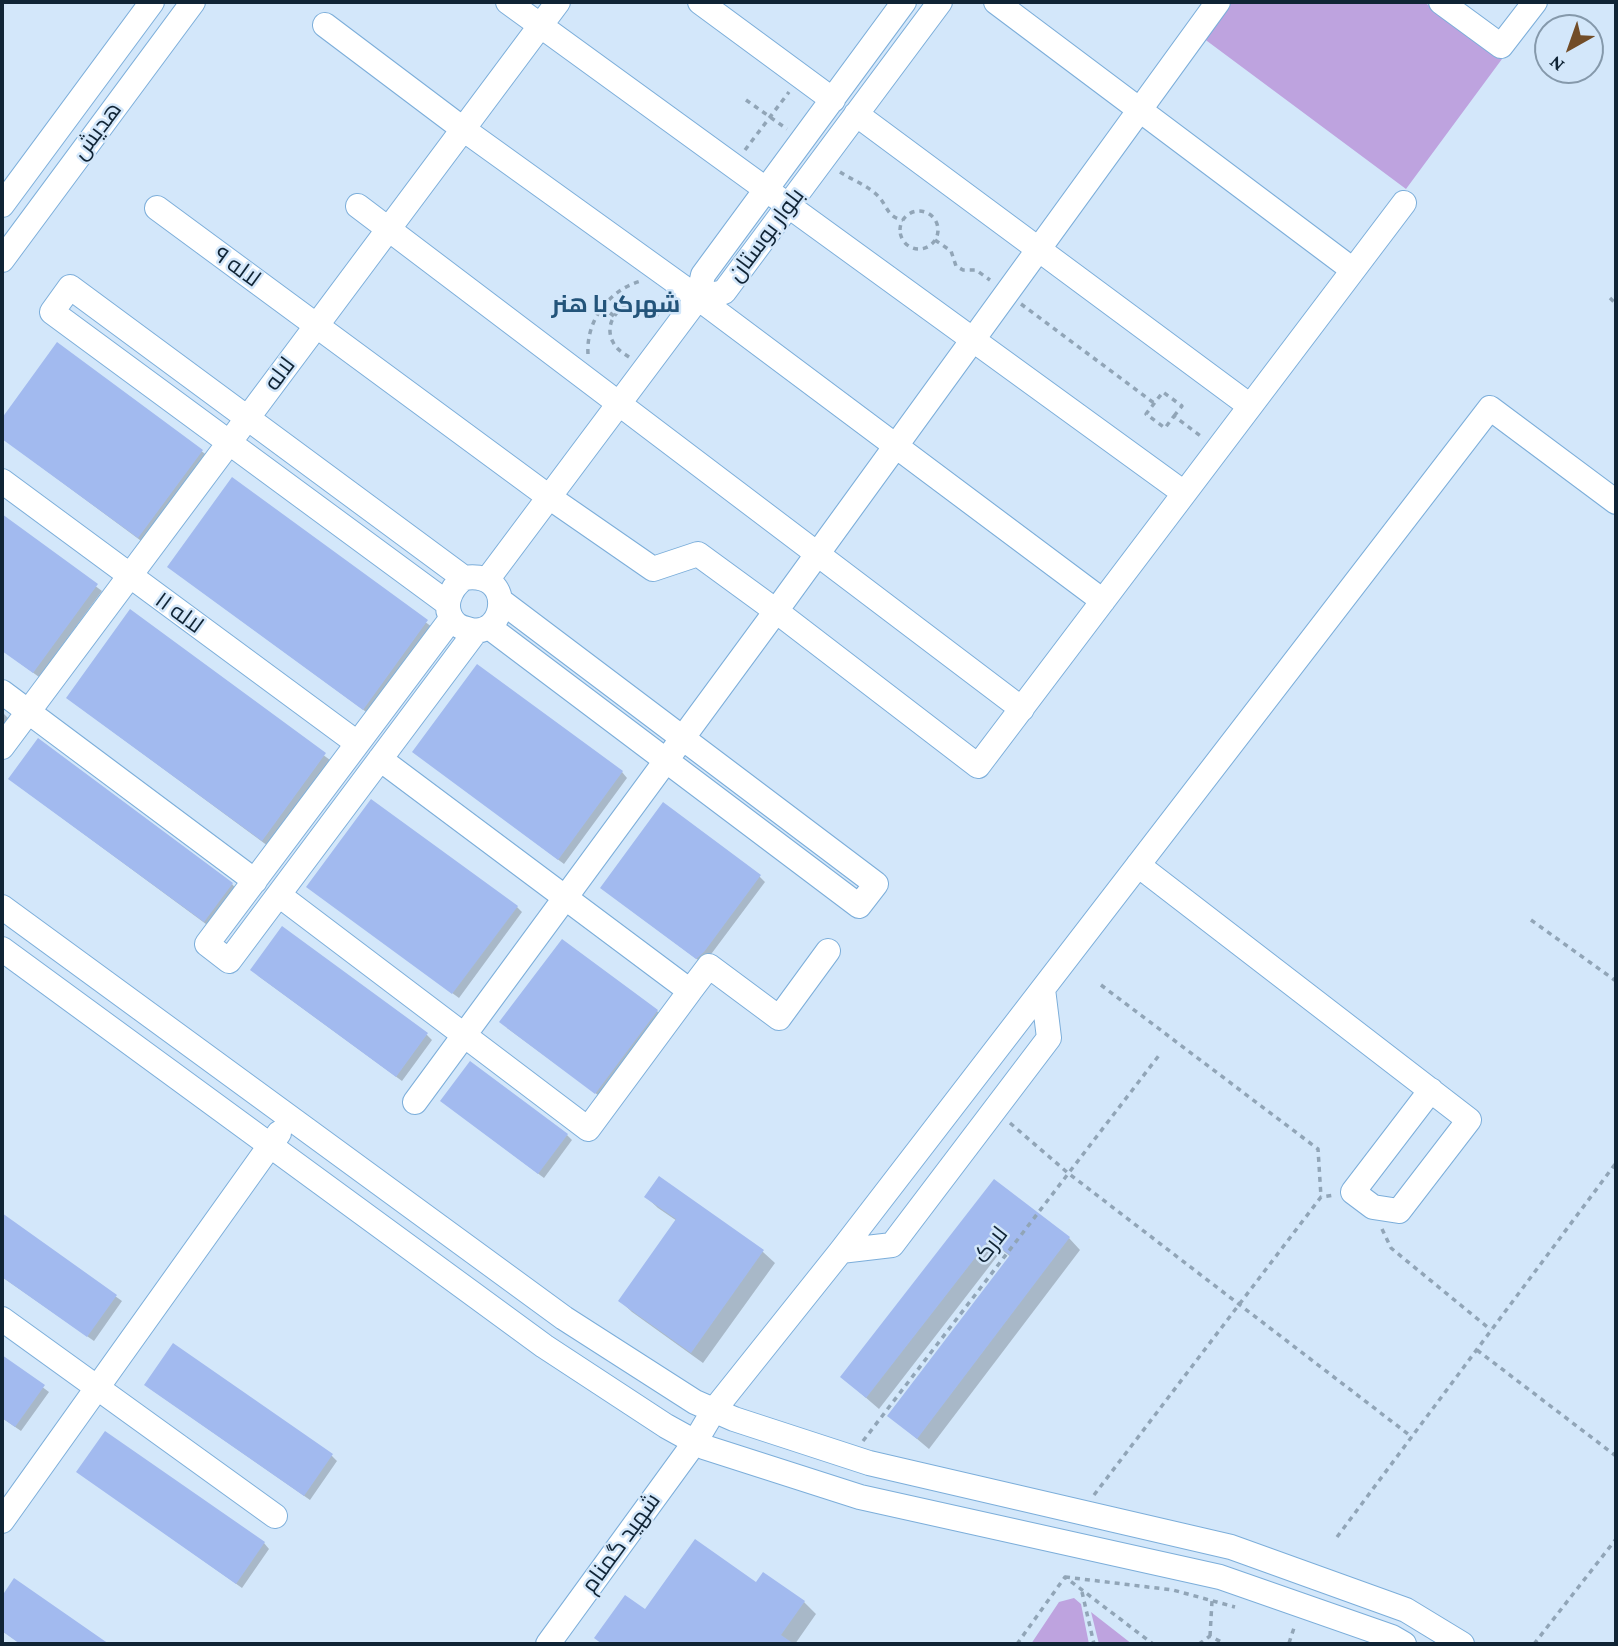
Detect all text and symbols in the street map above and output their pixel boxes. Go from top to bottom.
north arrow [1534,14,1604,84]
text: N [1545,52,1568,76]
street label: هدیش [66,97,128,165]
street label: بلوار بوستان [722,183,810,287]
street label: لاله ۹ [208,241,266,293]
district label: شهرک با هنر [552,291,680,319]
street label: لاله [259,352,301,396]
street label: لاله ۱۱ [149,586,209,640]
street label: لارک [968,1221,1014,1269]
street label: شهید گمنام [576,1488,666,1598]

